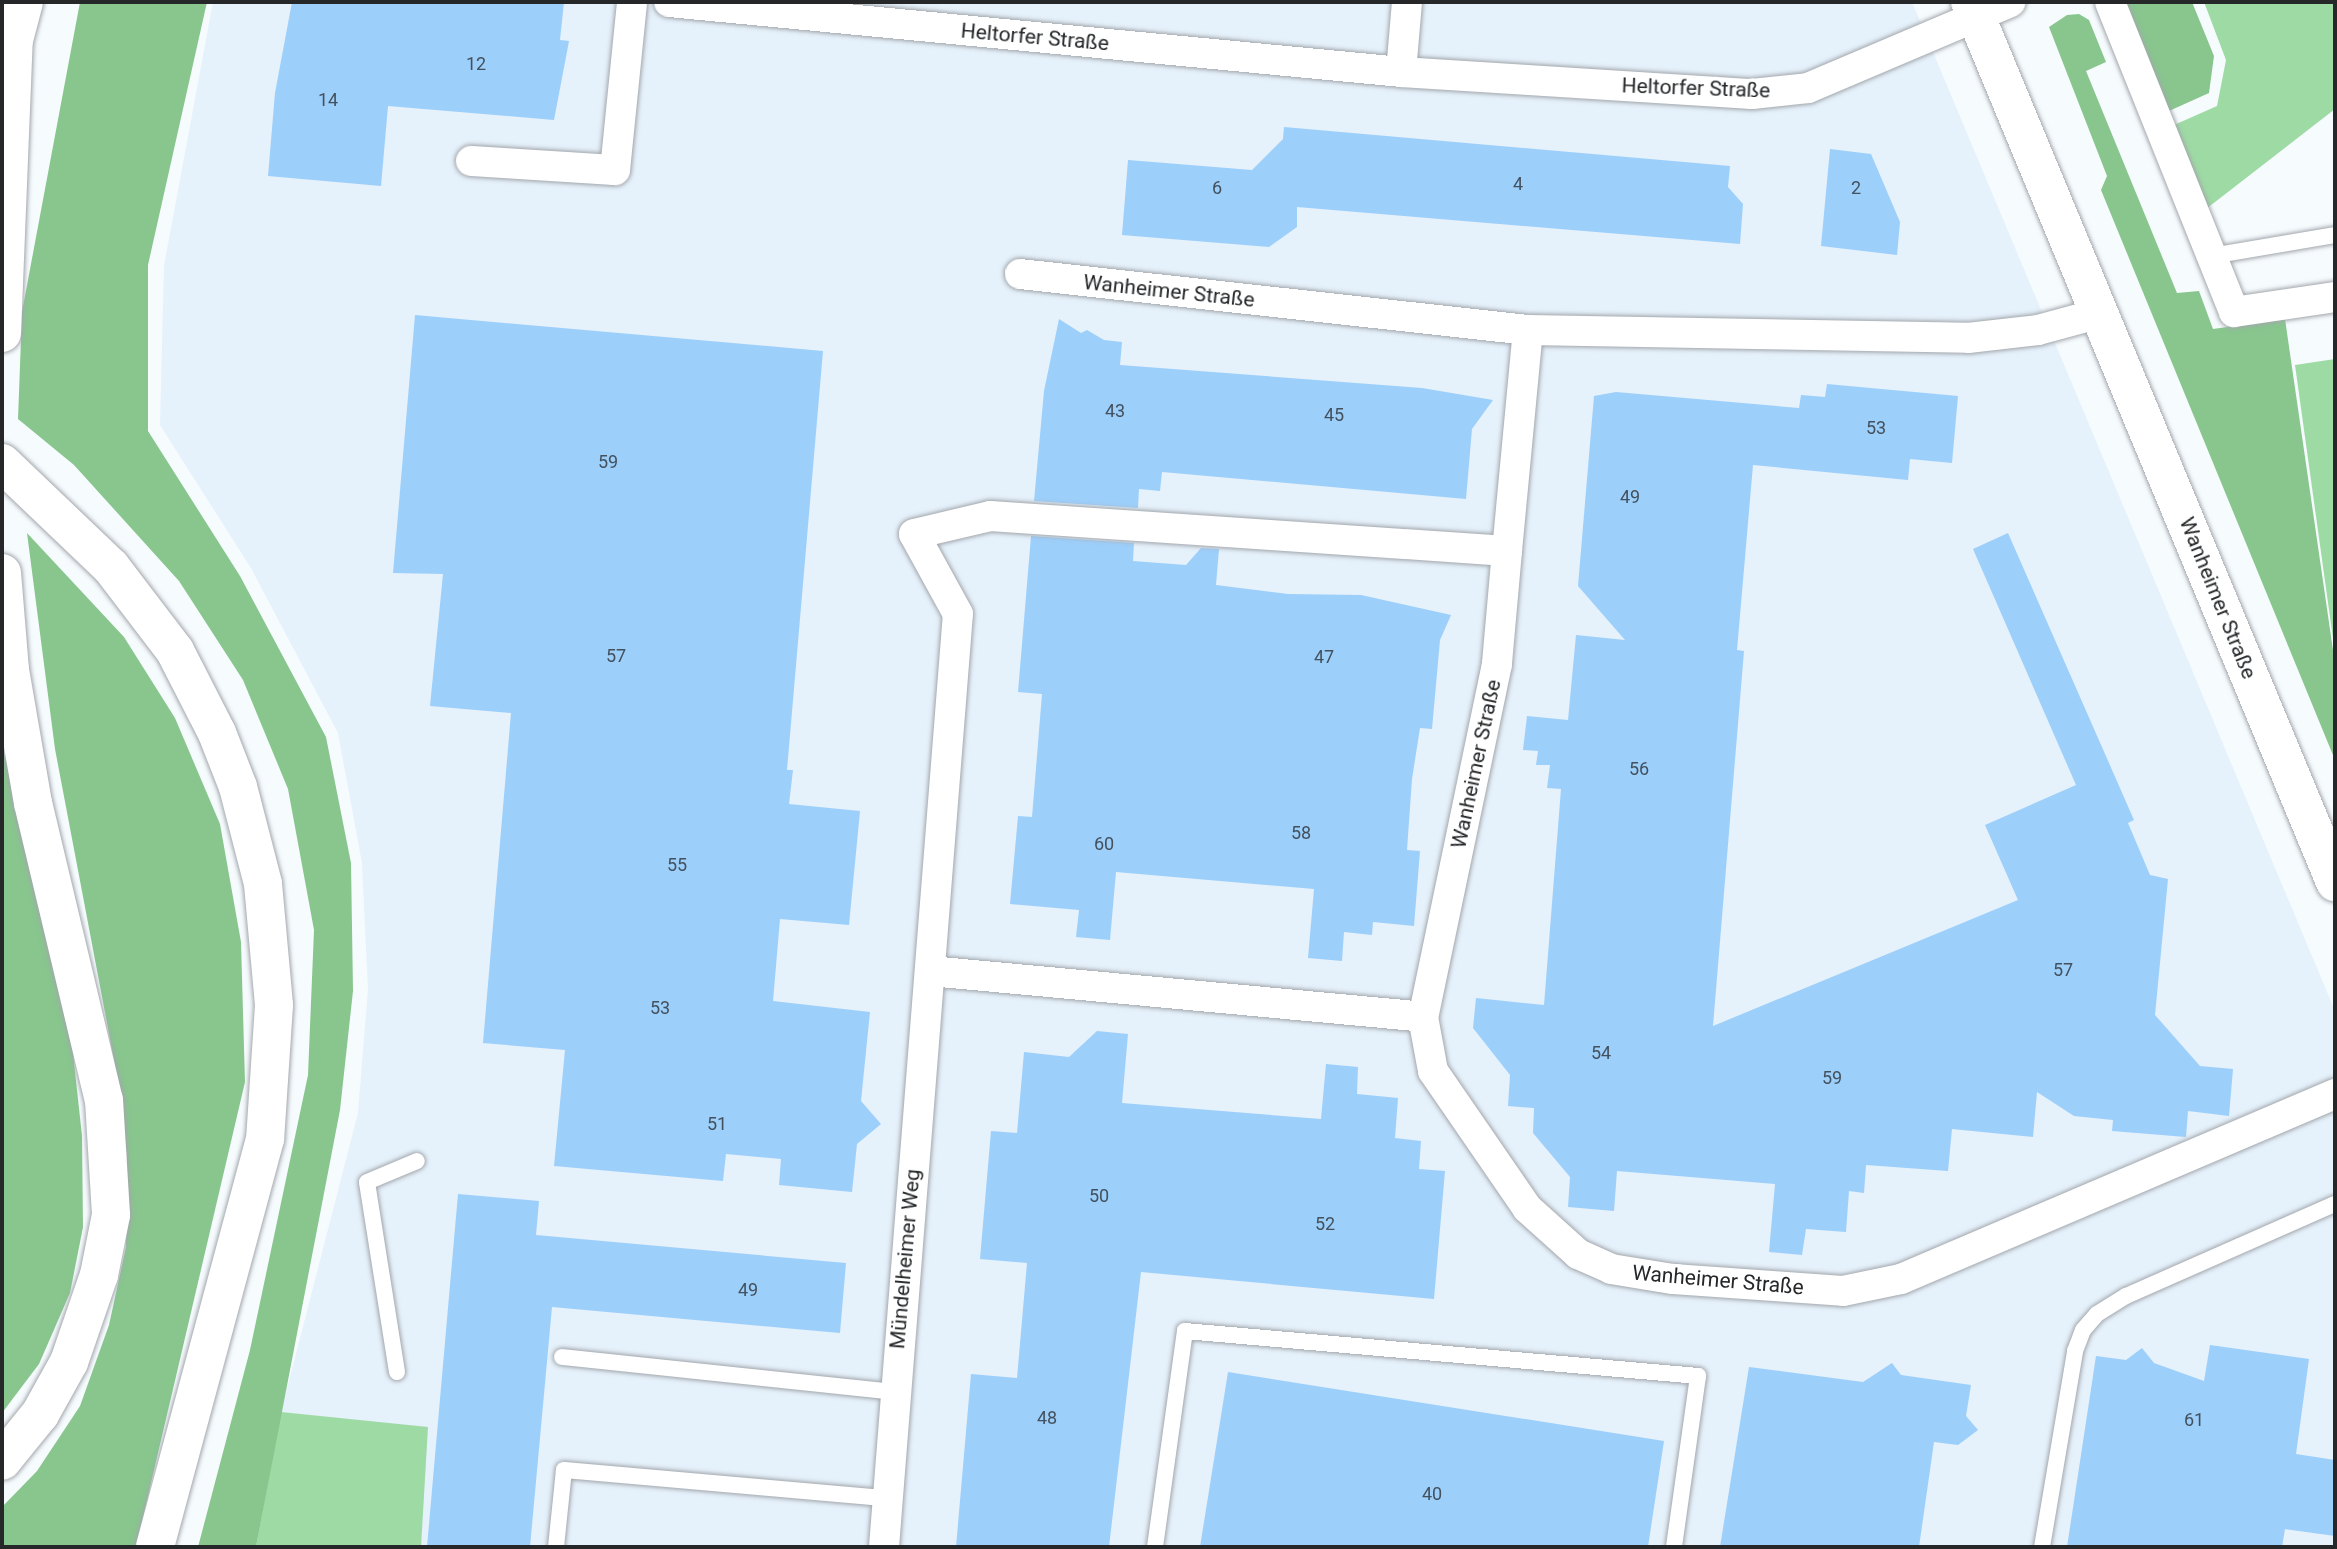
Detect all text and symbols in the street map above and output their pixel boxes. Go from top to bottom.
street label: Heltorfer Straße [960,18,1110,56]
house number: 12 [466,53,486,75]
street label: Heltorfer Straße [1621,73,1771,103]
house number: 14 [318,89,338,111]
house number: 4 [1513,173,1523,195]
house number: 6 [1212,177,1222,199]
house number: 2 [1851,177,1861,199]
street label: Wanheimer Straße [1082,269,1256,313]
house number: 43 [1105,400,1125,422]
house number: 45 [1324,404,1344,426]
house number: 53 [1866,417,1886,439]
house number: 59 [598,451,618,473]
house number: 49 [1620,486,1640,508]
street label: Wanheimer Straße [2174,513,2262,683]
house number: 57 [606,645,626,667]
house number: 47 [1314,646,1334,668]
street label: Wanheimer Straße [1446,677,1506,851]
house number: 56 [1629,758,1649,780]
house number: 58 [1291,822,1311,844]
house number: 60 [1094,833,1114,855]
house number: 55 [667,854,687,876]
house number: 57 [2053,959,2073,981]
house number: 53 [650,997,670,1019]
house number: 54 [1591,1042,1611,1064]
house number: 59 [1822,1067,1842,1089]
house number: 51 [707,1113,727,1135]
street label: Mündelheimer Weg [885,1168,925,1350]
house number: 50 [1089,1185,1109,1207]
house number: 52 [1315,1213,1335,1235]
street label: Wanheimer Straße [1631,1260,1805,1300]
house number: 49 [738,1279,758,1301]
house number: 48 [1037,1407,1057,1429]
house number: 61 [2184,1409,2204,1431]
house number: 40 [1422,1483,1442,1505]

